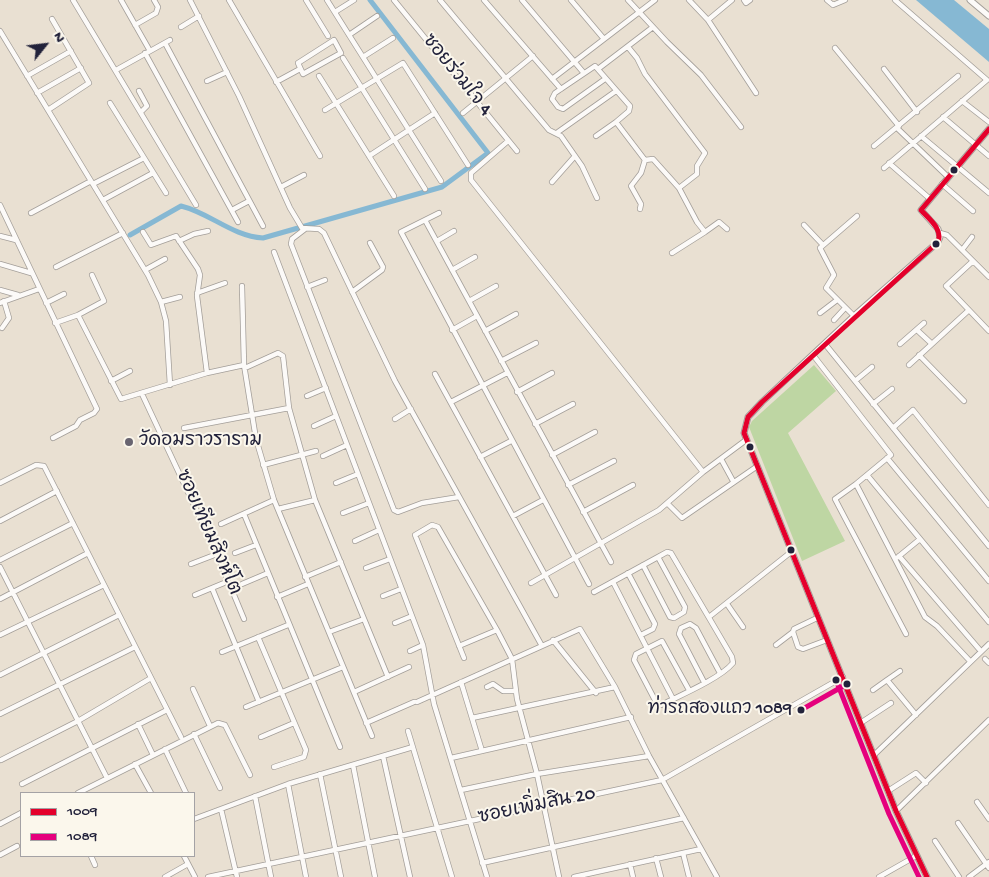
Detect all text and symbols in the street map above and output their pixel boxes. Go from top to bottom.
north arrow [20,20,70,70]
text: N [49,29,68,46]
street label: ซอยร่วมใจ 4 [416,31,496,121]
unlabelled marker [949,165,959,175]
unlabelled marker [931,239,941,249]
place label: วัดอมราวราราม [139,431,262,453]
marker: วัดอมราวราราม [123,436,135,448]
unlabelled marker [745,442,755,452]
street label: ซอยเทียมสิงห์โต [169,467,245,599]
unlabelled marker [786,545,796,555]
unlabelled marker [831,675,841,685]
unlabelled marker [842,679,852,689]
place label: ท่ารถสองแถว 1089 [647,699,792,721]
marker: ท่ารถสองแถว 1089 [796,705,806,715]
street label: ซอยเพิ่มสิน 20 [476,783,598,831]
legend [20,792,195,857]
text: 1009 [67,803,98,821]
text: 1089 [67,828,97,846]

